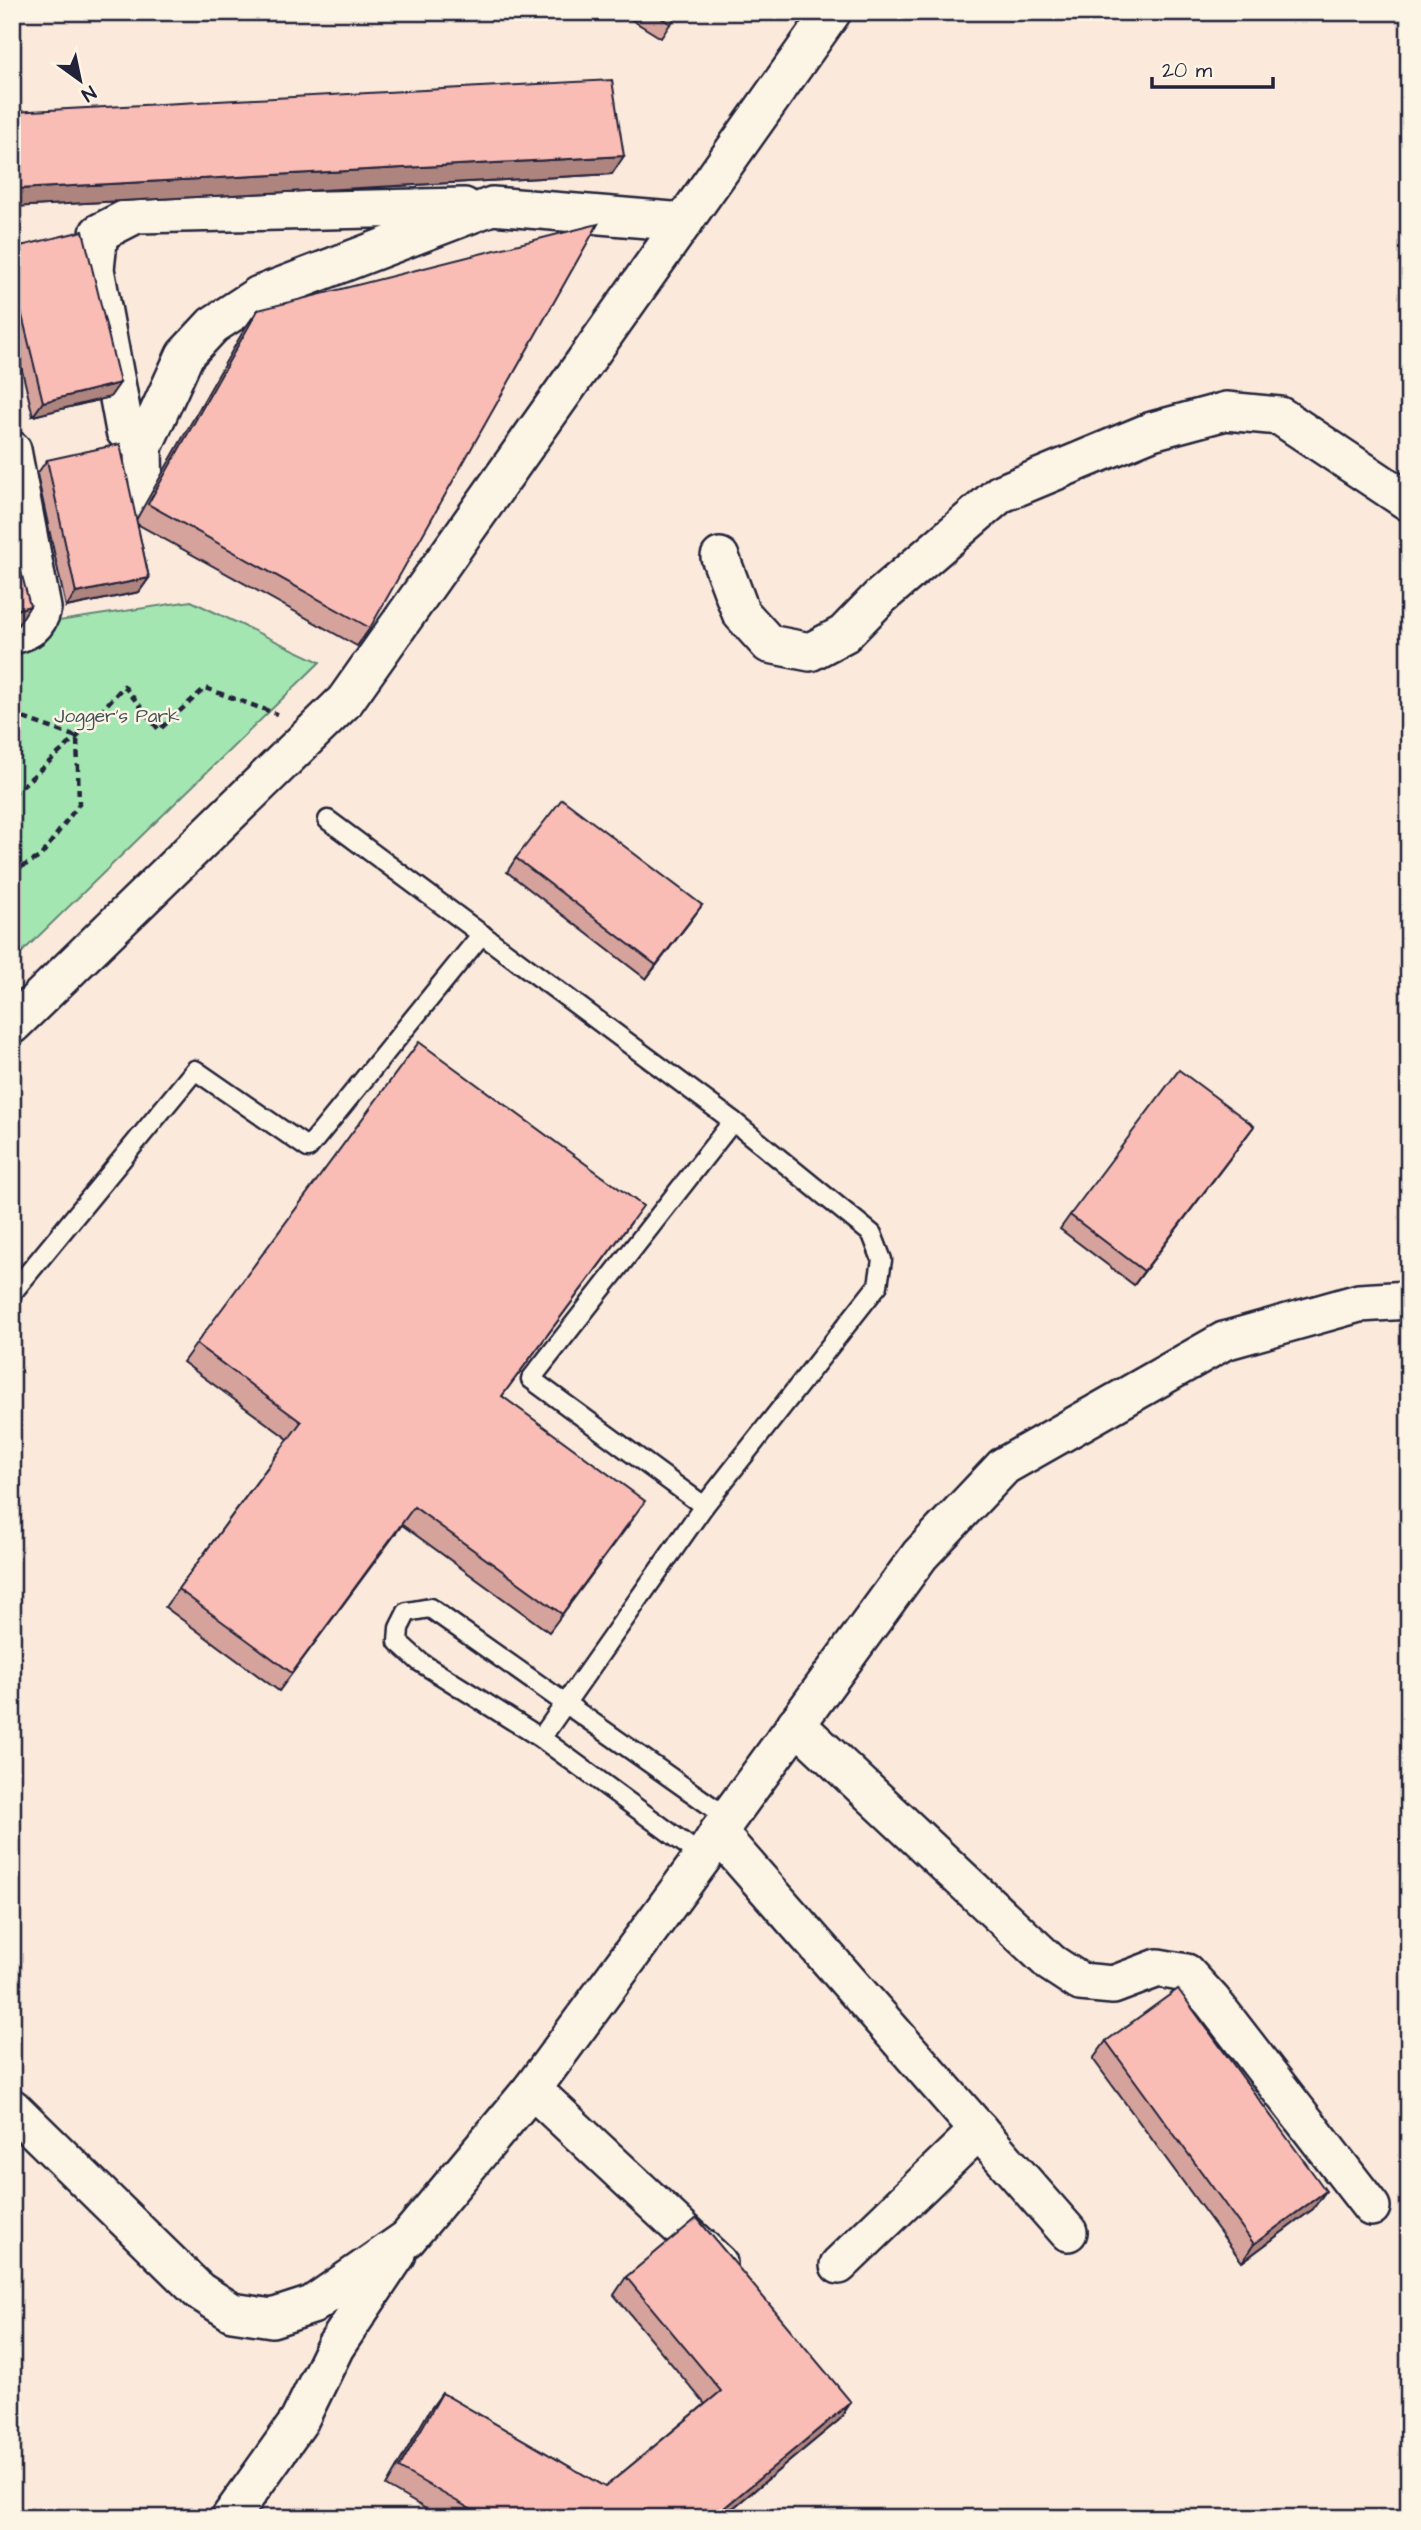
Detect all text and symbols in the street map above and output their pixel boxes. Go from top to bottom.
north arrow [46,46,116,116]
scale bar [1152,46,1272,90]
text: 20 m [1162,56,1213,85]
text: N [76,78,101,108]
park label: Jogger's Park [54,703,180,731]

